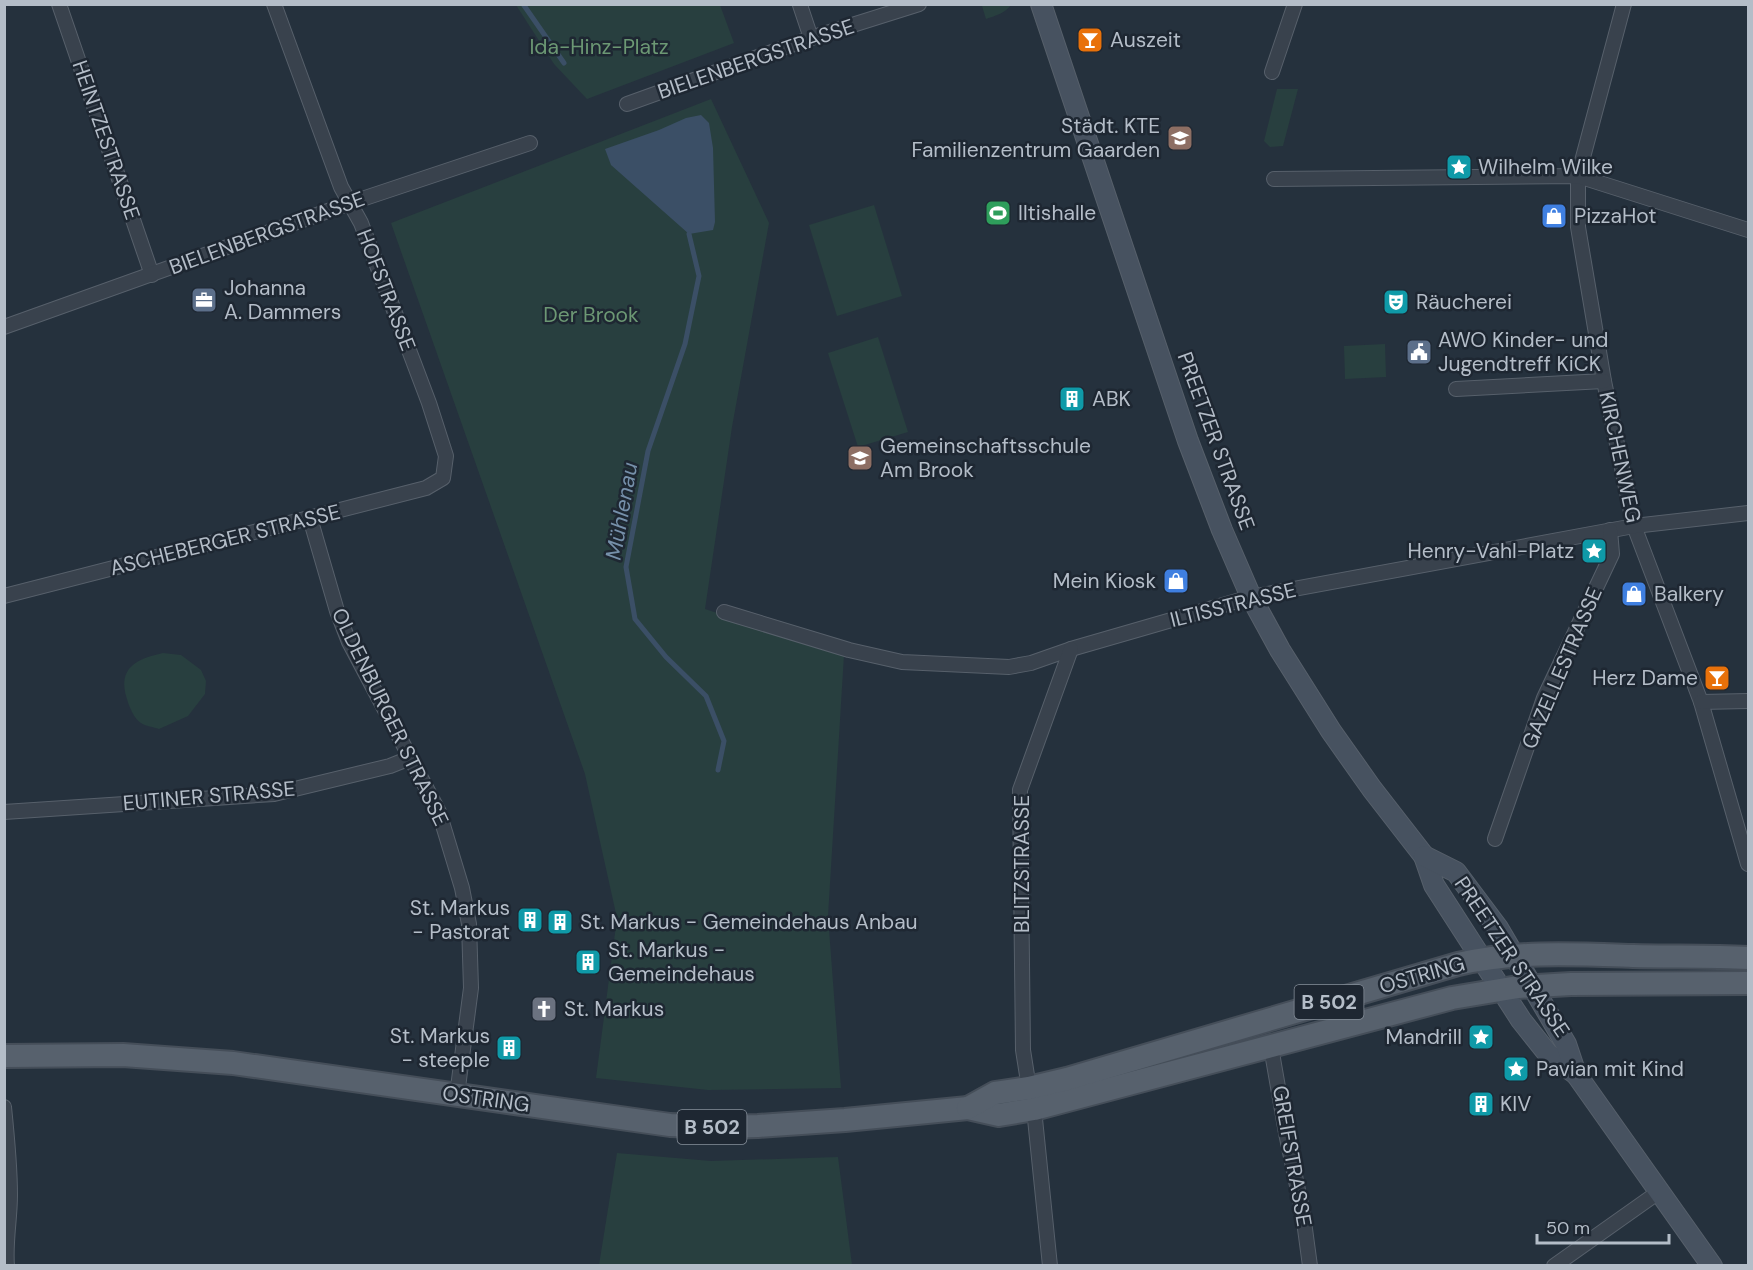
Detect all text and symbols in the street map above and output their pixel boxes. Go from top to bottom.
street label: BIELENBERGSTRASSE [654,12,858,106]
bar icon: Auszeit [1075,25,1105,55]
place label: Auszeit [1110,26,1181,54]
park label: Ida-Hinz-Platz [529,33,669,61]
street label: HEINTZESTRASSE [66,57,146,223]
place label: Städt. KTE Familienzentrum Gaarden [911,112,1160,164]
school or university icon: Städt. KTE Familienzentrum Gaarden [1165,123,1195,153]
place icon: Wilhelm Wilke [1444,152,1474,182]
place label: Wilhelm Wilke [1478,153,1613,181]
street label: BIELENBERGSTRASSE [165,185,369,281]
sports icon: Iltishalle [983,198,1013,228]
place label: Iltishalle [1018,199,1096,227]
shop icon: PizzaHot [1539,201,1569,231]
place label: PizzaHot [1574,202,1656,230]
street label: HOFSTRASSE [350,225,422,355]
place label: Johanna A. Dammers [224,274,341,326]
office icon: Johanna A. Dammers [189,285,219,315]
theatre icon: Räucherei [1381,287,1411,317]
place label: Räucherei [1416,288,1512,316]
park label: Der Brook [543,301,639,329]
place label: AWO Kinder- und Jugendtreff KiCK [1438,326,1609,378]
public building icon: AWO Kinder- und Jugendtreff KiCK [1404,337,1434,367]
street label: PREETZER STRASSE [1171,348,1261,534]
building icon: ABK [1057,384,1087,414]
place label: ABK [1092,385,1131,413]
street label: KIRCHENWEG [1592,389,1648,525]
place label: Gemeinschaftsschule Am Brook [880,432,1091,484]
school or university icon: Gemeinschaftsschule Am Brook [845,443,875,473]
water label: Mühlenau [599,460,644,562]
street label: ASCHEBERGER STRASSE [107,498,343,582]
place icon: Henry-Vahl-Platz [1579,536,1609,566]
place label: Henry-Vahl-Platz [1407,537,1574,565]
shop icon: Mein Kiosk [1161,566,1191,596]
place label: Mein Kiosk [1053,567,1156,595]
street label: ILTISSTRASSE [1167,576,1299,634]
shop icon: Balkery [1619,579,1649,609]
place label: Balkery [1654,580,1724,608]
street label: GAZELLESTRASSE [1515,583,1609,753]
street label: OLDENBURGER STRASSE [325,603,455,831]
bar icon: Herz Dame [1702,663,1732,693]
place label: Herz Dame [1592,664,1698,692]
street label: EUTINER STRASSE [122,775,296,817]
street label: BLITZSTRASSE [1008,795,1036,933]
street label: PREETZER STRASSE [1448,871,1576,1043]
place label: St. Markus - Pastorat [410,894,510,946]
building icon: St. Markus - Pastorat [515,905,545,935]
building icon: St. Markus - Gemeindehaus Anbau [545,907,575,937]
place label: St. Markus - Gemeindehaus Anbau [580,908,918,936]
place label: St. Markus - Gemeindehaus [608,936,755,988]
building icon: St. Markus - Gemeindehaus [573,947,603,977]
street label: OSTRING [1376,949,1468,1001]
road number: B 502 [1294,985,1364,1019]
church icon: St. Markus [529,994,559,1024]
place label: St. Markus [564,995,664,1023]
place label: St. Markus - steeple [390,1022,490,1074]
place icon: Mandrill [1466,1022,1496,1052]
place label: Mandrill [1386,1023,1462,1051]
building icon: St. Markus - steeple [494,1033,524,1063]
place icon: Pavian mit Kind [1501,1054,1531,1084]
place label: Pavian mit Kind [1536,1055,1684,1083]
street label: OSTRING [441,1079,531,1119]
street label: GREIFSTRASSE [1266,1083,1318,1229]
building icon: KIV [1466,1089,1496,1119]
place label: KIV [1500,1090,1531,1118]
road number: B 502 [678,1110,746,1144]
scale bar [1537,1207,1669,1245]
text: 50 m [1546,1216,1590,1240]

